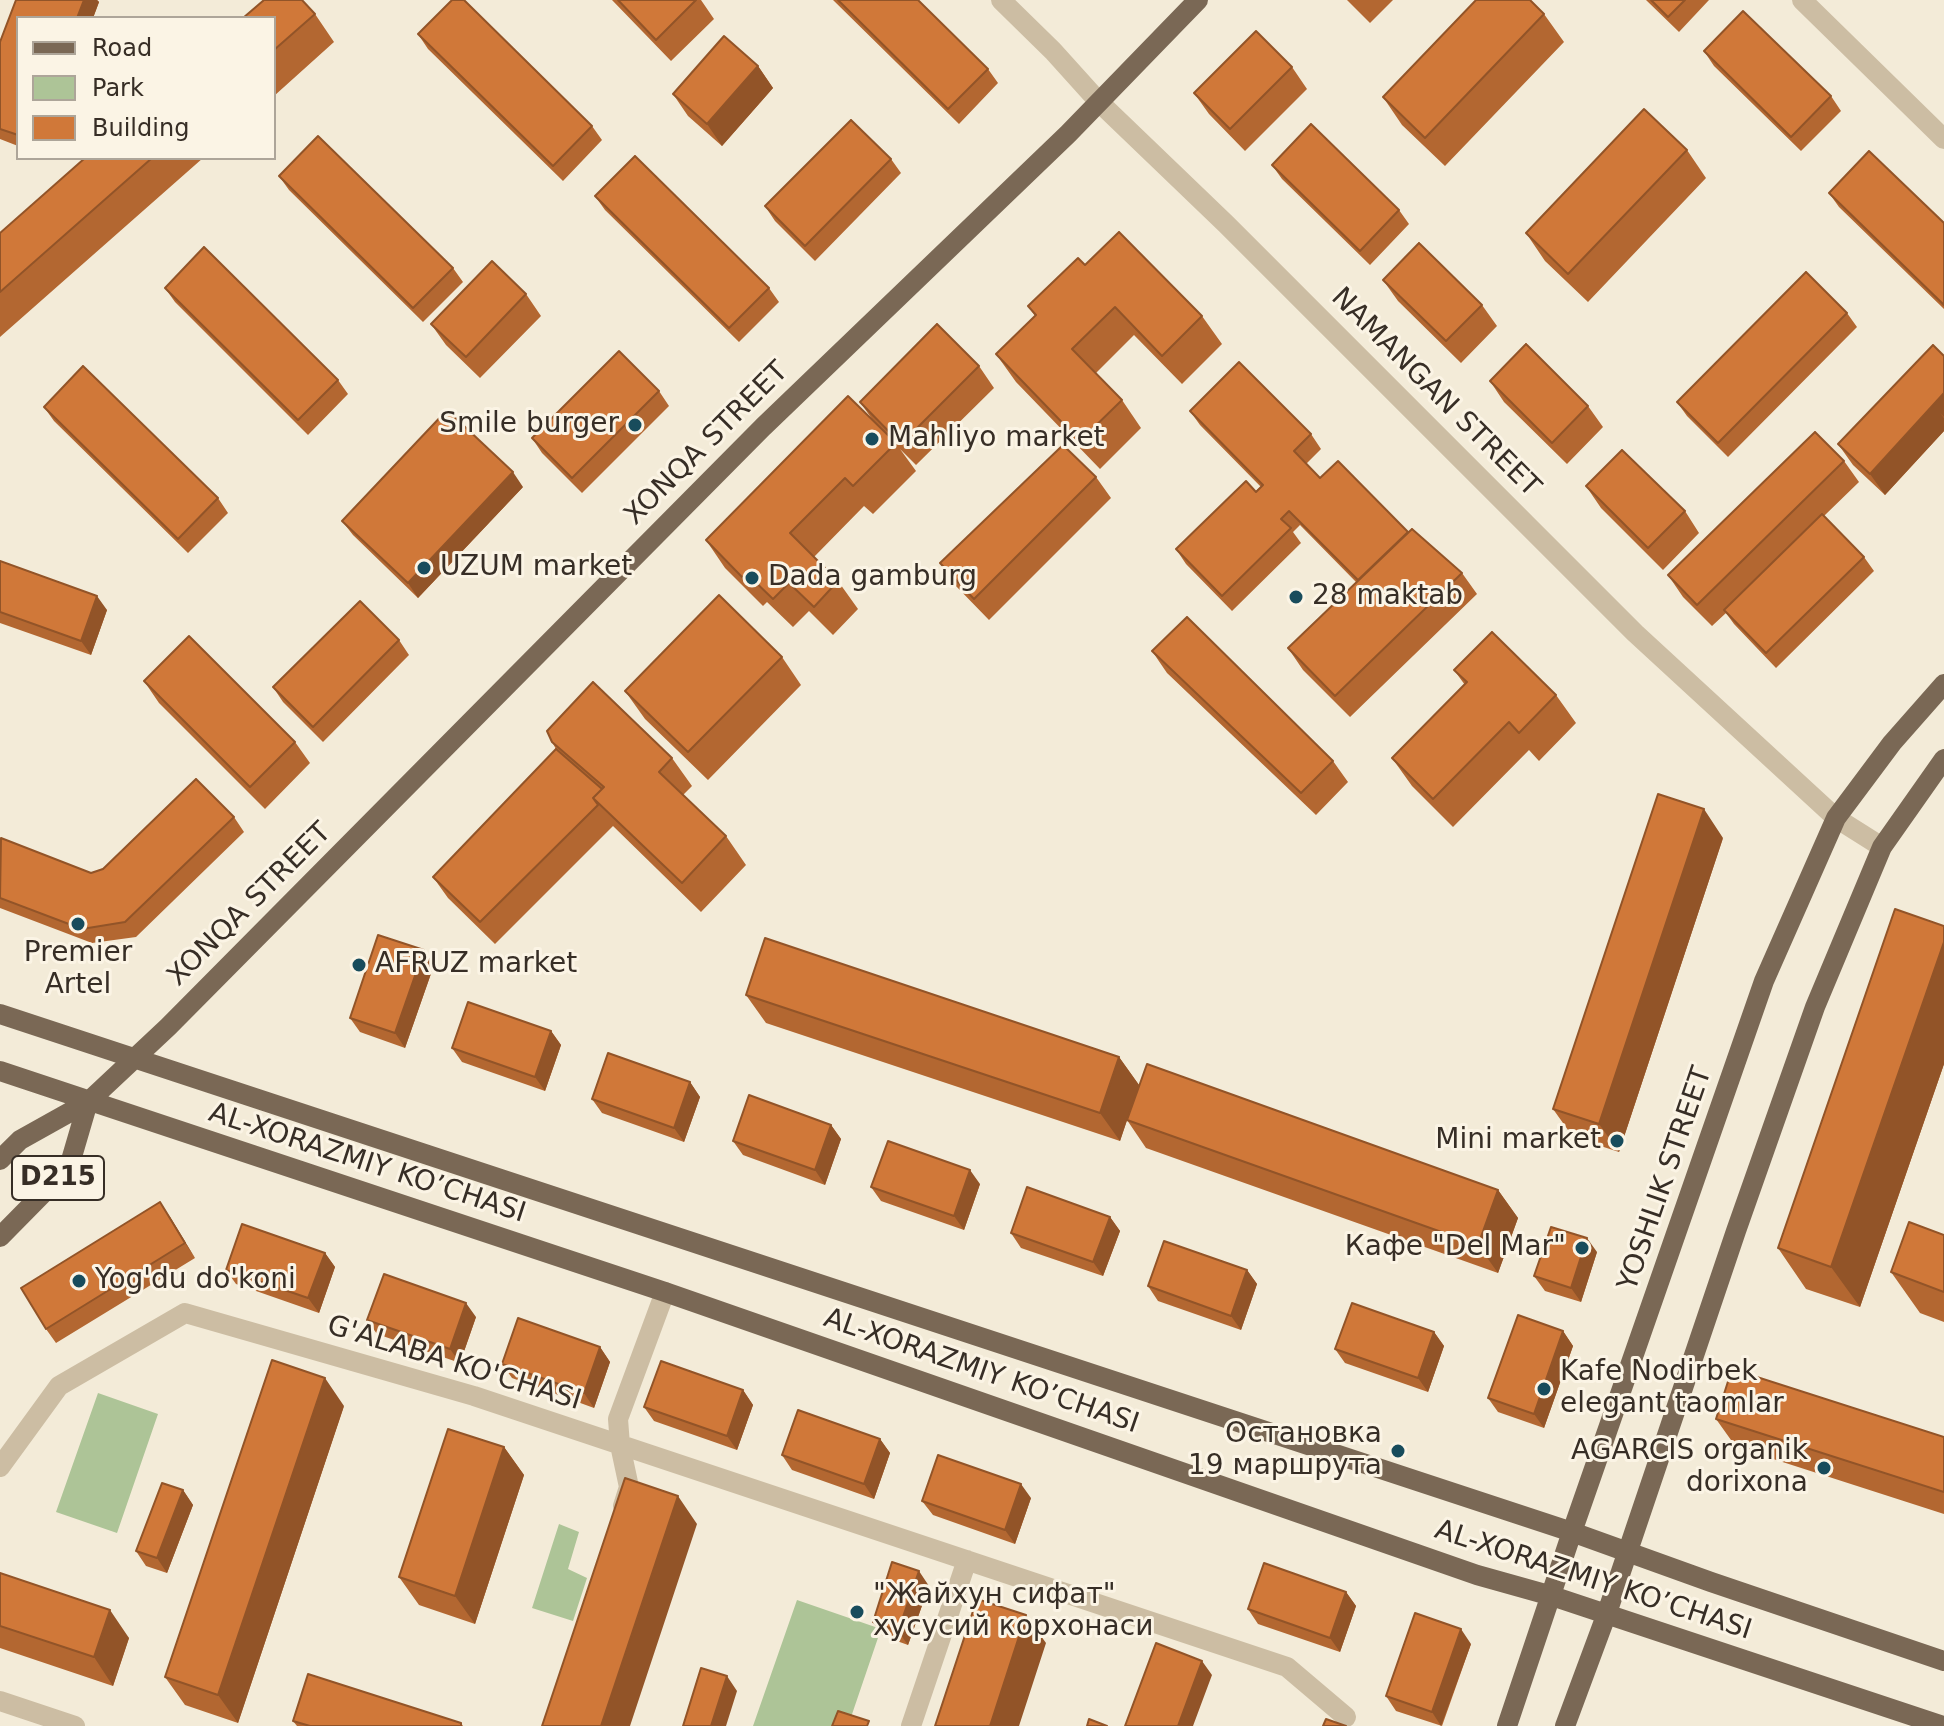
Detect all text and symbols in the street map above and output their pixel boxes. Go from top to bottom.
legend [16,16,276,160]
text: Road [92,34,152,62]
text: Park [92,74,144,102]
text: Building [92,114,189,142]
street label: NAMANGAN STREET [1323,281,1547,505]
street label: XONQA STREET [618,355,796,533]
place label: Smile burger [439,408,619,442]
marker: Smile burger [626,416,644,434]
place label: Mahliyo market [888,422,1105,456]
marker: Mahliyo market [863,430,881,448]
place label: UZUM market [440,551,632,585]
marker: UZUM market [415,559,433,577]
place label: Dada gamburg [768,561,977,595]
marker: Dada gamburg [743,569,761,587]
place label: 28 maktab [1312,580,1463,614]
marker: 28 maktab [1287,588,1305,606]
street label: XONQA STREET [161,816,339,994]
marker: Premier Artel [69,915,87,933]
place label: Premier Artel [24,937,132,1003]
place label: AFRUZ market [375,948,577,982]
marker: AFRUZ market [350,956,368,974]
street label: YOSHLIK STREET [1612,1063,1720,1295]
street label: AL-XORAZMIY KO’CHASI [204,1097,530,1231]
place label: Mini market [1435,1124,1601,1158]
marker: Mini market [1608,1132,1626,1150]
road number: D215 [12,1156,104,1200]
place label: Кафе "Del Mar" [1345,1231,1566,1265]
marker: Кафе "Del Mar" [1573,1239,1591,1257]
place label: Yog'du do'koni [95,1264,296,1298]
marker: Yog'du do'koni [70,1272,88,1290]
street label: AL-XORAZMIY KO’CHASI [819,1302,1143,1442]
street label: G'ALABA KO'CHASI [323,1309,585,1419]
place label: Kafe Nodirbek elegant taomlar [1560,1356,1784,1422]
marker: Kafe Nodirbek elegant taomlar [1535,1380,1553,1398]
place label: Остановка 19 маршрута [1188,1418,1382,1484]
place label: AGARCIS organik dorixona [1571,1435,1808,1501]
marker: Остановка 19 маршрута [1389,1442,1407,1460]
marker: AGARCIS organik dorixona [1815,1459,1833,1477]
street label: AL-XORAZMIY KO’CHASI [1430,1514,1756,1648]
place label: "Жайхун сифат" хусусий корхонаси [873,1579,1153,1645]
marker: "Жайхун сифат" хусусий корхонаси [848,1603,866,1621]

